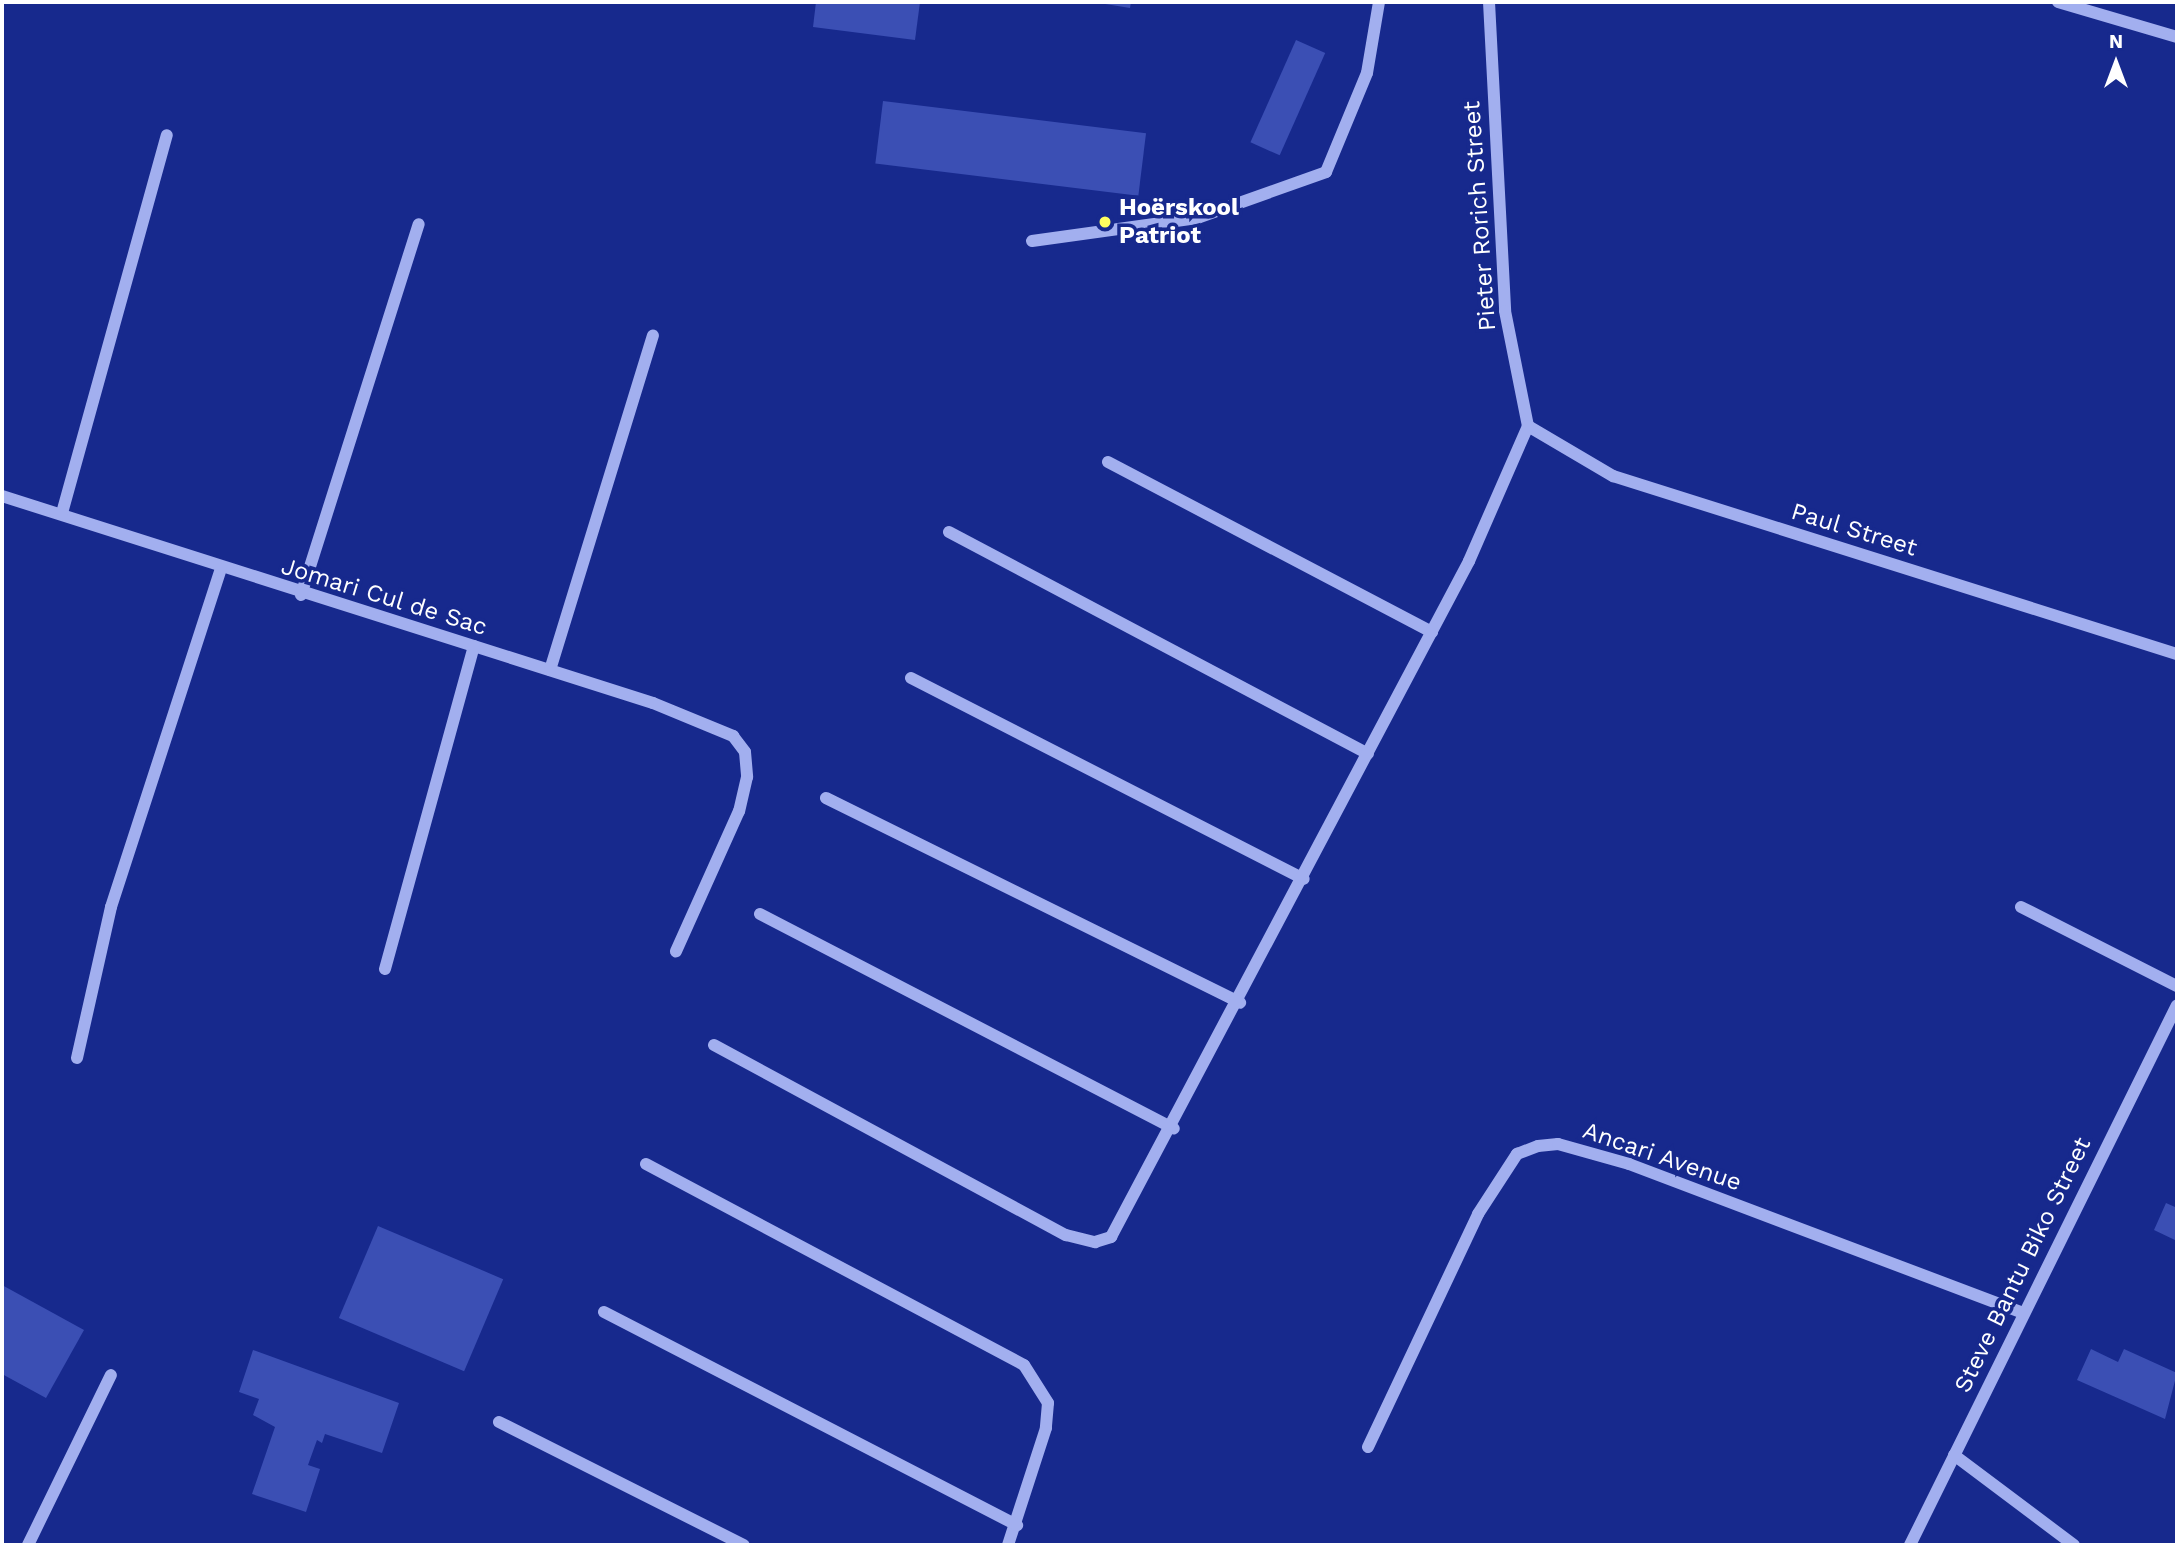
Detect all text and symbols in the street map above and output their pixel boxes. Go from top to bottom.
north arrow [2081,28,2151,98]
text: N [2109,30,2123,53]
street label: Pieter Rorich Street [1458,100,1502,332]
place label: Hoërskool Patriot [1119,194,1239,250]
marker: Hoërskool Patriot [1097,214,1113,230]
street label: Paul Street [1787,497,1921,563]
street label: Jomari Cul de Sac [277,552,491,642]
street label: Ancari Avenue [1578,1116,1746,1198]
street label: Steve Bantu Biko Street [1949,1133,2097,1397]

